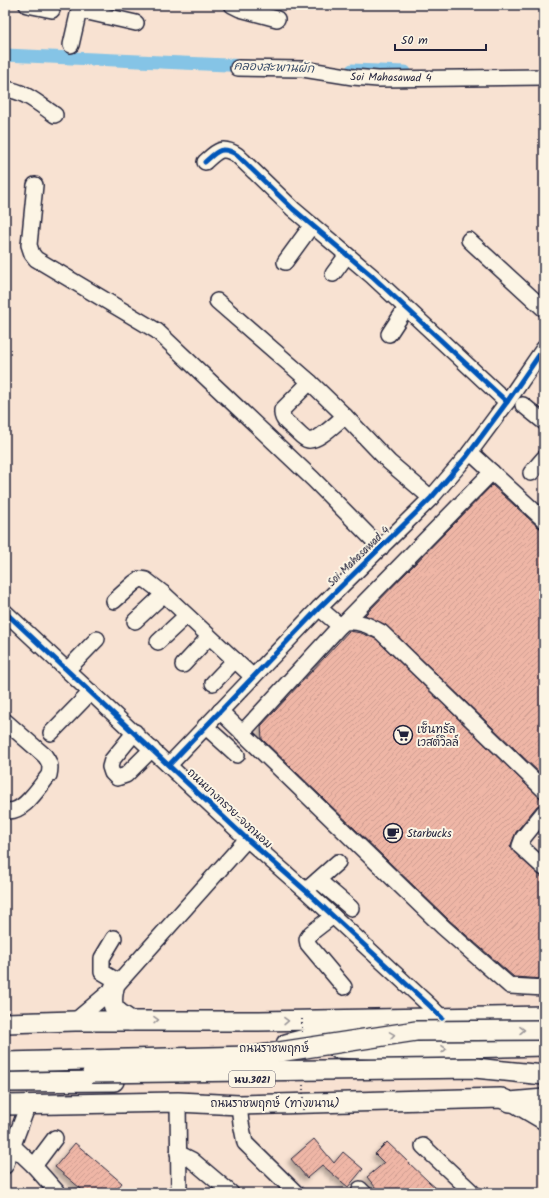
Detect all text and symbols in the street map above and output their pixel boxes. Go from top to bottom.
scale bar [395,26,486,52]
text: 50 m [401,31,428,50]
water label: คลองสะพานผัก [234,57,316,78]
street label: Soi Mahasawad 4 [350,68,432,88]
street label: Soi Mahasawad 4 [323,522,394,591]
place label: เซ็นทรัล เวสต์วิลล์ [417,721,459,752]
supermarket icon: เซ็นทรัล เวสต์วิลล์ [392,724,414,746]
street label: ถนนบางกรวย-จงถนอม [183,764,276,853]
cafe icon: Starbucks [382,822,404,844]
place label: Starbucks [407,825,452,843]
one-way arrow [153,1016,159,1024]
one-way arrow [283,1017,289,1025]
one-way arrow [519,1026,525,1034]
one-way arrow [389,1031,395,1040]
street label: ถนนราชพฤกษ์ [239,1040,309,1058]
one-way arrow [441,1045,447,1053]
road number: นบ.3021 [229,1071,275,1087]
street label: ถนนราชพฤกษ์ (ทางขนาน) [210,1095,340,1113]

